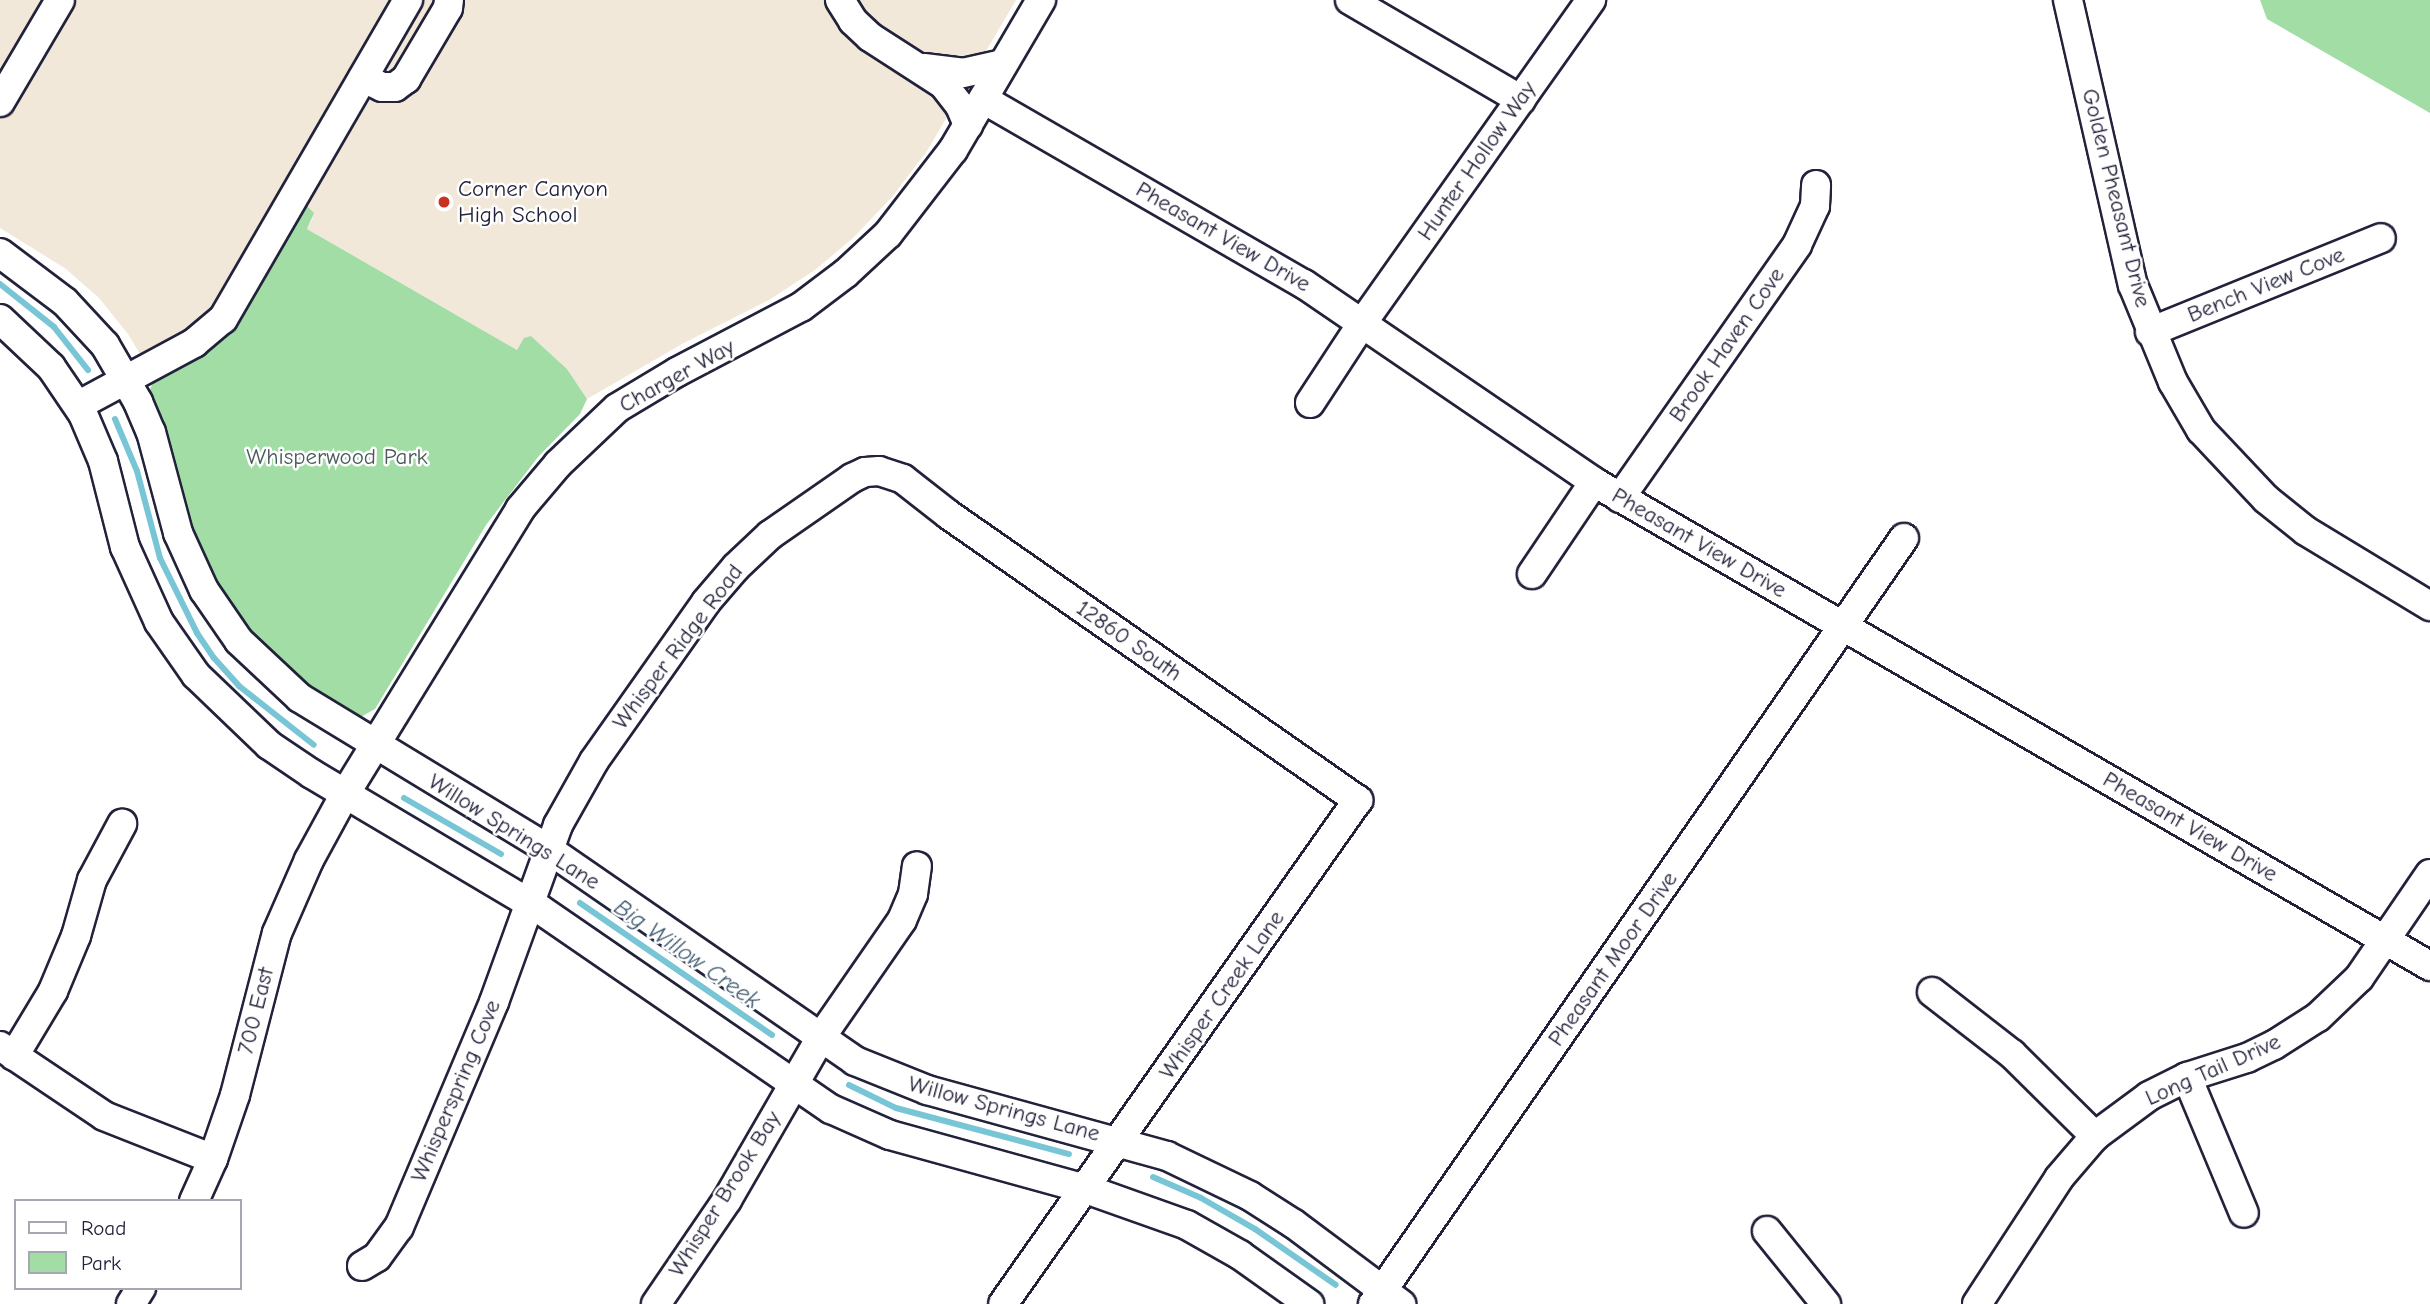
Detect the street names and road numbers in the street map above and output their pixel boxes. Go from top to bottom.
street label: Hunter Hollow Way [1412,76,1542,246]
street label: Golden Pheasant Drive [2075,86,2157,310]
street label: Pheasant View Drive [1131,176,1315,298]
street label: Bench View Cove [2183,241,2349,329]
street label: Brook Haven Cove [1663,262,1791,428]
street label: Charger Way [614,333,740,419]
street label: Pheasant View Drive [1607,482,1791,604]
street label: Whisper Ridge Road [607,559,749,735]
street label: 12860 South [1071,595,1187,687]
street label: Pheasant View Drive [2098,766,2282,888]
street label: Willow Springs Lane [423,768,605,896]
street label: Pheasant Moor Drive [1542,866,1684,1052]
street label: Whisper Creek Lane [1153,905,1291,1085]
street label: 700 East [232,965,280,1057]
street label: Whisperspring Cove [405,996,507,1186]
street label: Long Tail Drive [2141,1028,2285,1112]
street label: Willow Springs Lane [905,1070,1103,1148]
street label: Whisper Brook Bay [663,1106,787,1282]

